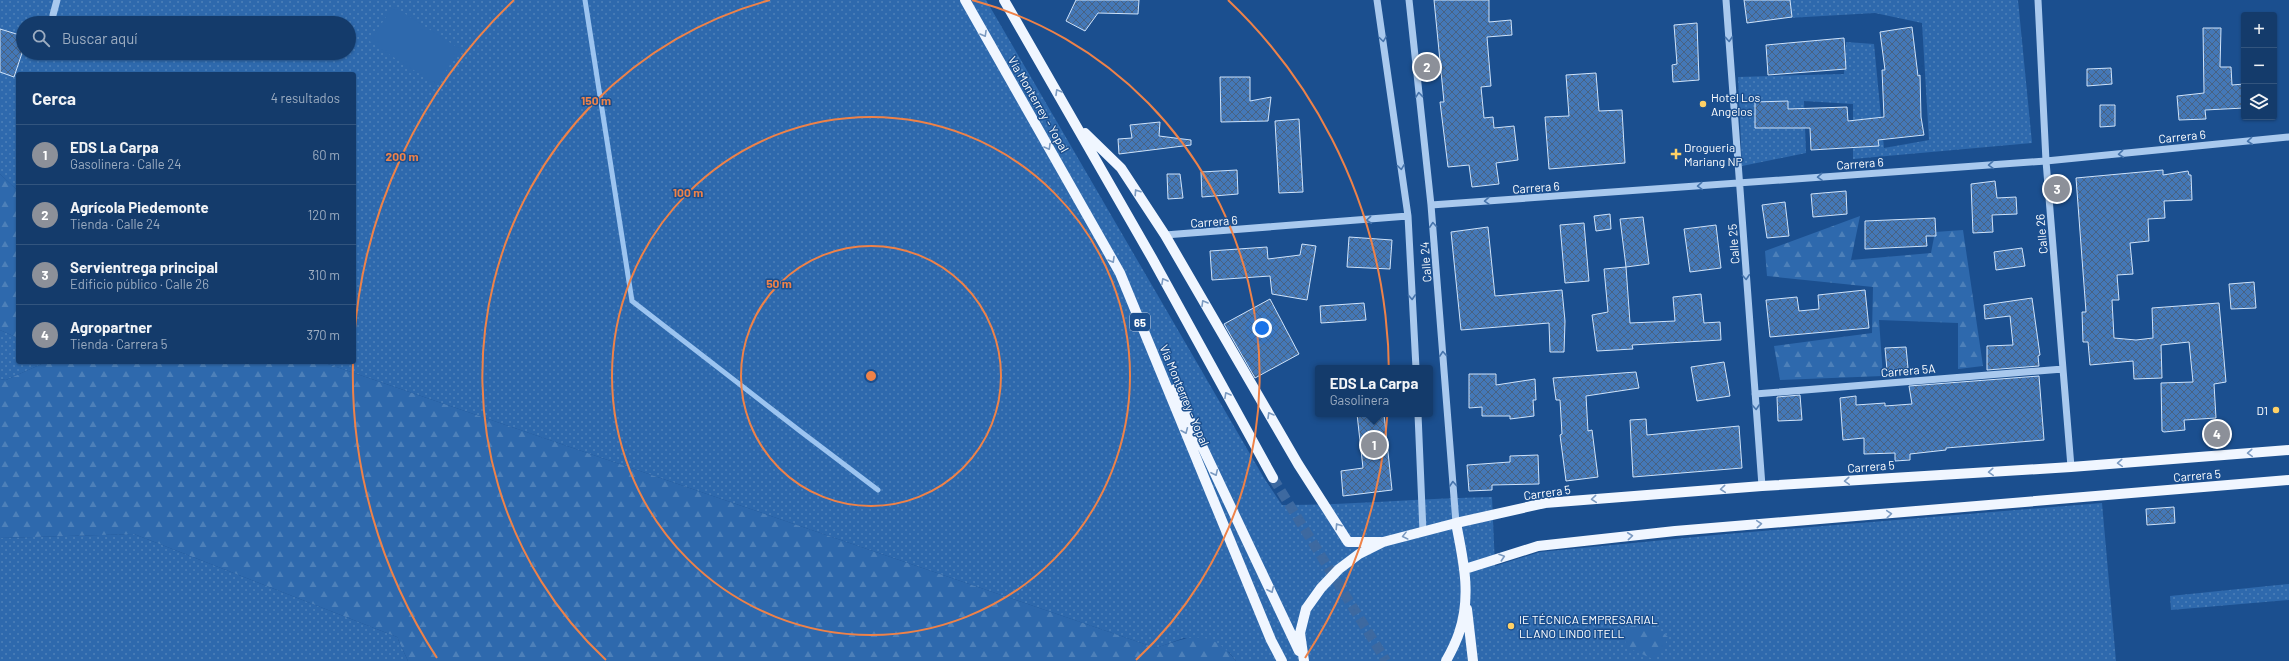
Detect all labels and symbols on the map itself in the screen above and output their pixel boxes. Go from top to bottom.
one-way arrow [979,30,986,37]
one-way arrow [1378,36,1387,42]
one-way arrow [1725,36,1734,42]
pin: 2 [1414,52,1440,82]
street label: Vía Monterrey - Yopal [1006,54,1072,154]
one-way arrow [1055,89,1062,96]
place label: Hotel Los Angelos [1711,90,1760,118]
one-way arrow [1415,92,1424,98]
text: 150 m [581,93,611,107]
marker: Hotel Los Angelos [1698,99,1708,109]
street label: Carrera 6 [2158,127,2206,145]
one-way arrow [2247,136,2253,145]
place label: Drogueria Mariang NP [1684,140,1743,168]
one-way arrow [1044,143,1051,150]
text: 200 m [386,149,418,163]
marker: Drogueria Mariang NP [1671,149,1681,159]
one-way arrow [2118,149,2124,158]
street label: Carrera 6 [1836,154,1884,172]
one-way arrow [1988,160,1994,169]
one-way arrow [1396,164,1405,170]
one-way arrow [1817,173,1823,182]
pin: 3 [2044,174,2070,204]
street label: Carrera 6 [1512,178,1560,196]
one-way arrow [1697,181,1703,190]
text: 100 m [673,185,703,199]
one-way arrow [1134,189,1142,196]
one-way arrow [1484,197,1490,206]
street label: Carrera 6 [1190,212,1238,230]
street label: Calle 26 [2032,213,2050,255]
one-way arrow [1366,215,1372,224]
one-way arrow [1428,222,1437,228]
street label: Calle 25 [1725,223,1741,265]
street label: Calle 24 [1417,241,1433,283]
one-way arrow [1108,256,1115,263]
one-way arrow [1742,274,1751,280]
text: 50 m [766,276,792,290]
one-way arrow [1162,278,1169,285]
one-way arrow [1408,294,1416,300]
one-way arrow [1202,300,1209,307]
road number: 65 [1130,313,1150,331]
your location [1252,318,1272,338]
street label: Vía Monterrey - Yopal [1157,342,1213,448]
one-way arrow [1439,351,1448,357]
street label: Carrera 5A [1880,361,1936,379]
centre of rings [864,369,878,383]
one-way arrow [1225,391,1232,399]
place label: D1 [2256,403,2268,417]
one-way arrow [1752,404,1761,410]
marker: D1 [2271,405,2281,415]
one-way arrow [1267,412,1274,419]
pin: 4 [2204,419,2230,449]
one-way arrow [1181,427,1189,434]
pin: 1 [1361,430,1387,460]
one-way arrow [2247,449,2253,458]
street label: Carrera 5 [1847,457,1895,475]
one-way arrow [2117,459,2124,468]
street label: Carrera 5 [2173,466,2221,484]
one-way arrow [1988,467,1994,476]
one-way arrow [1210,469,1218,476]
one-way arrow [1844,476,1850,485]
one-way arrow [1449,481,1458,487]
street label: Carrera 5 [1523,482,1571,502]
one-way arrow [1720,484,1726,493]
one-way arrow [1591,495,1597,504]
one-way arrow [1886,509,1892,518]
one-way arrow [1756,520,1762,529]
one-way arrow [1335,523,1343,530]
one-way arrow [1402,532,1408,540]
one-way arrow [1627,532,1633,541]
one-way arrow [1498,553,1505,562]
one-way arrow [1266,586,1274,594]
place label: IE TÉCNICA EMPRESARIAL LLANO LINDO ITELL [1519,612,1658,640]
marker: IE TÉCNICA EMPRESARIAL LLANO LINDO ITELL [1506,621,1516,631]

